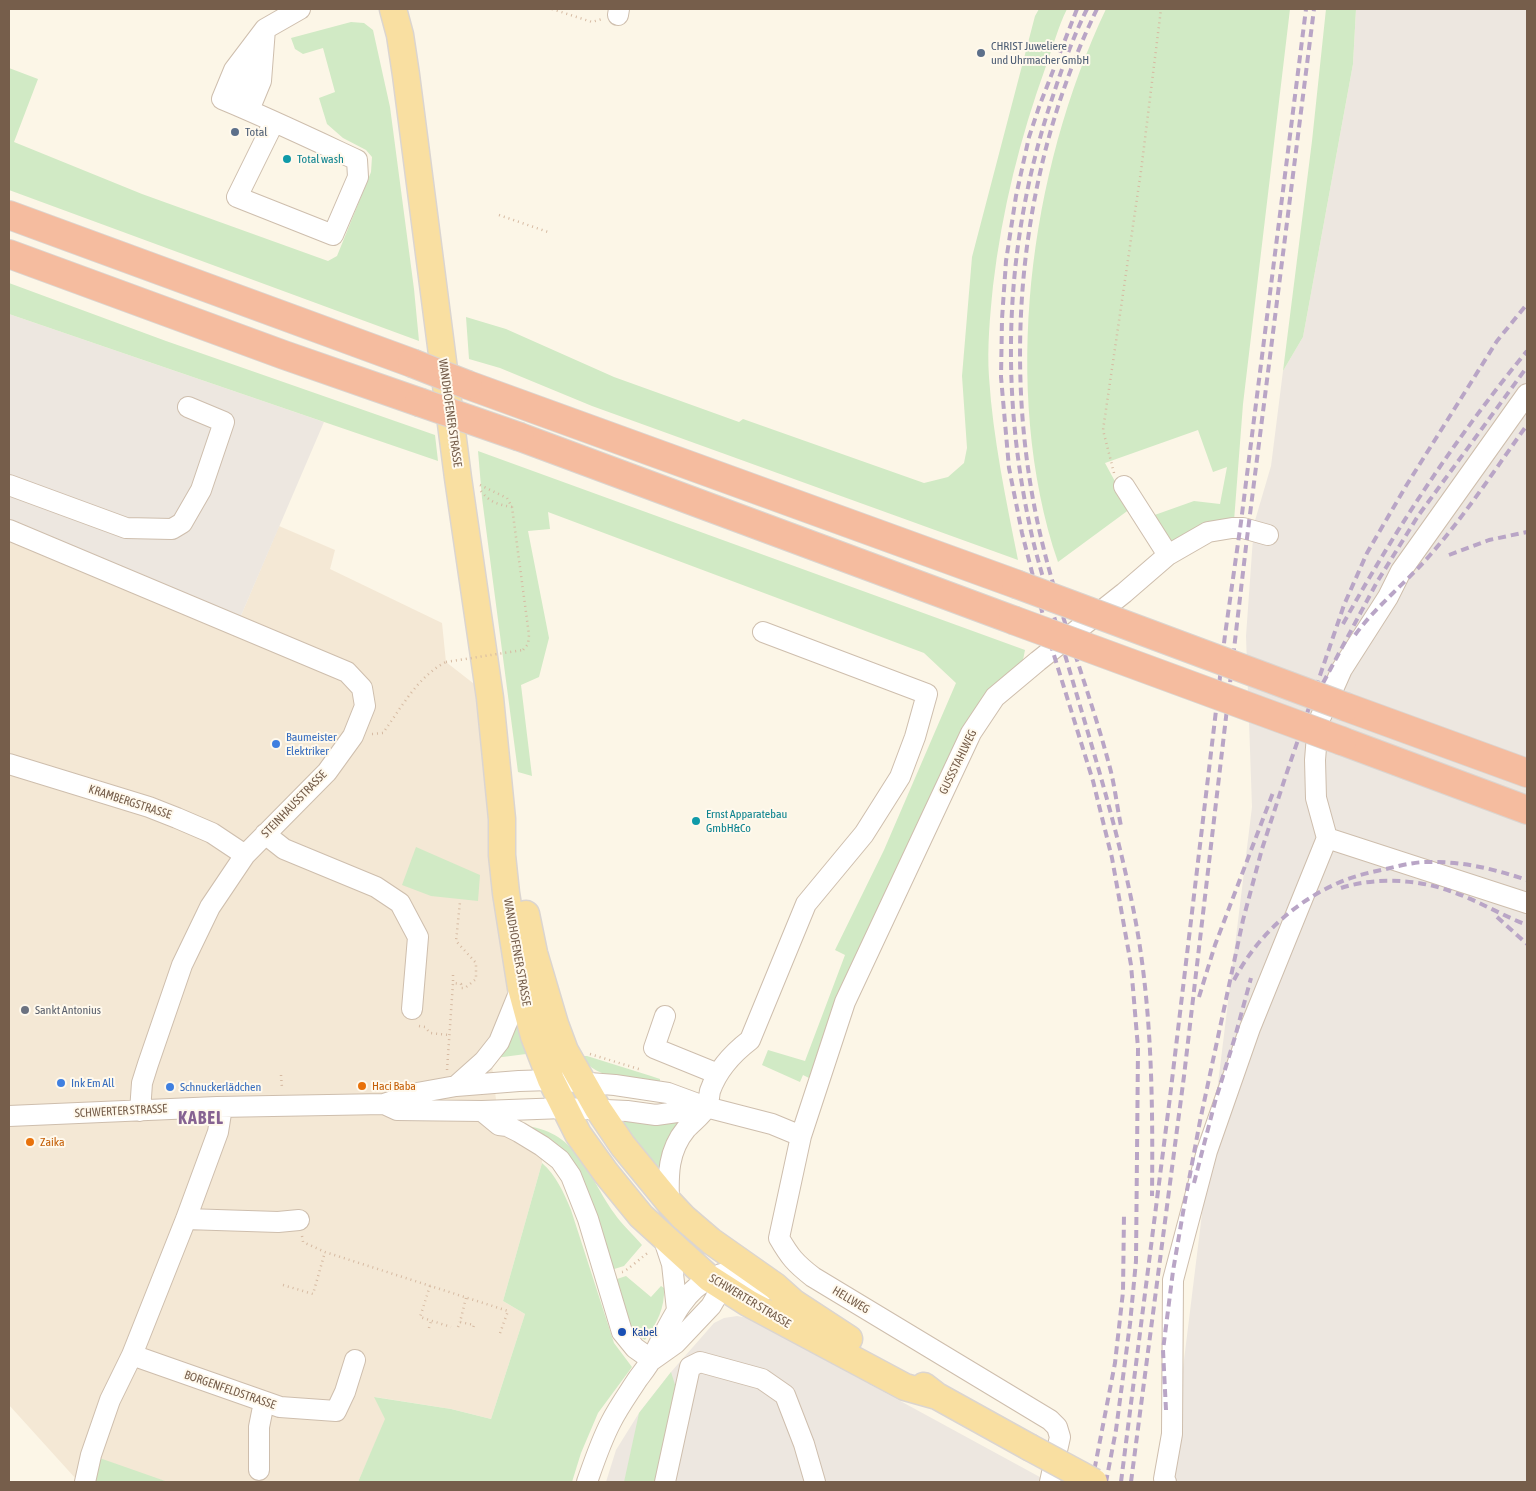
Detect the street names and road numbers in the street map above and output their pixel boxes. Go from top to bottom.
street label: WANDHOFENER STRASSE [435,358,465,468]
street label: GUSSSTAHLWEG [936,727,980,797]
street label: STEINHAUSSTRASSE [258,767,330,841]
street label: KRAMBERGSTRASSE [87,782,173,822]
street label: WANDHOFENER STRASSE [500,897,534,1007]
street label: SCHWERTER STRASSE [74,1101,168,1121]
street label: SCHWERTER STRASSE [707,1271,793,1331]
street label: HELLWEG [830,1283,872,1317]
street label: BORGENFELDSTRASSE [182,1368,278,1412]

